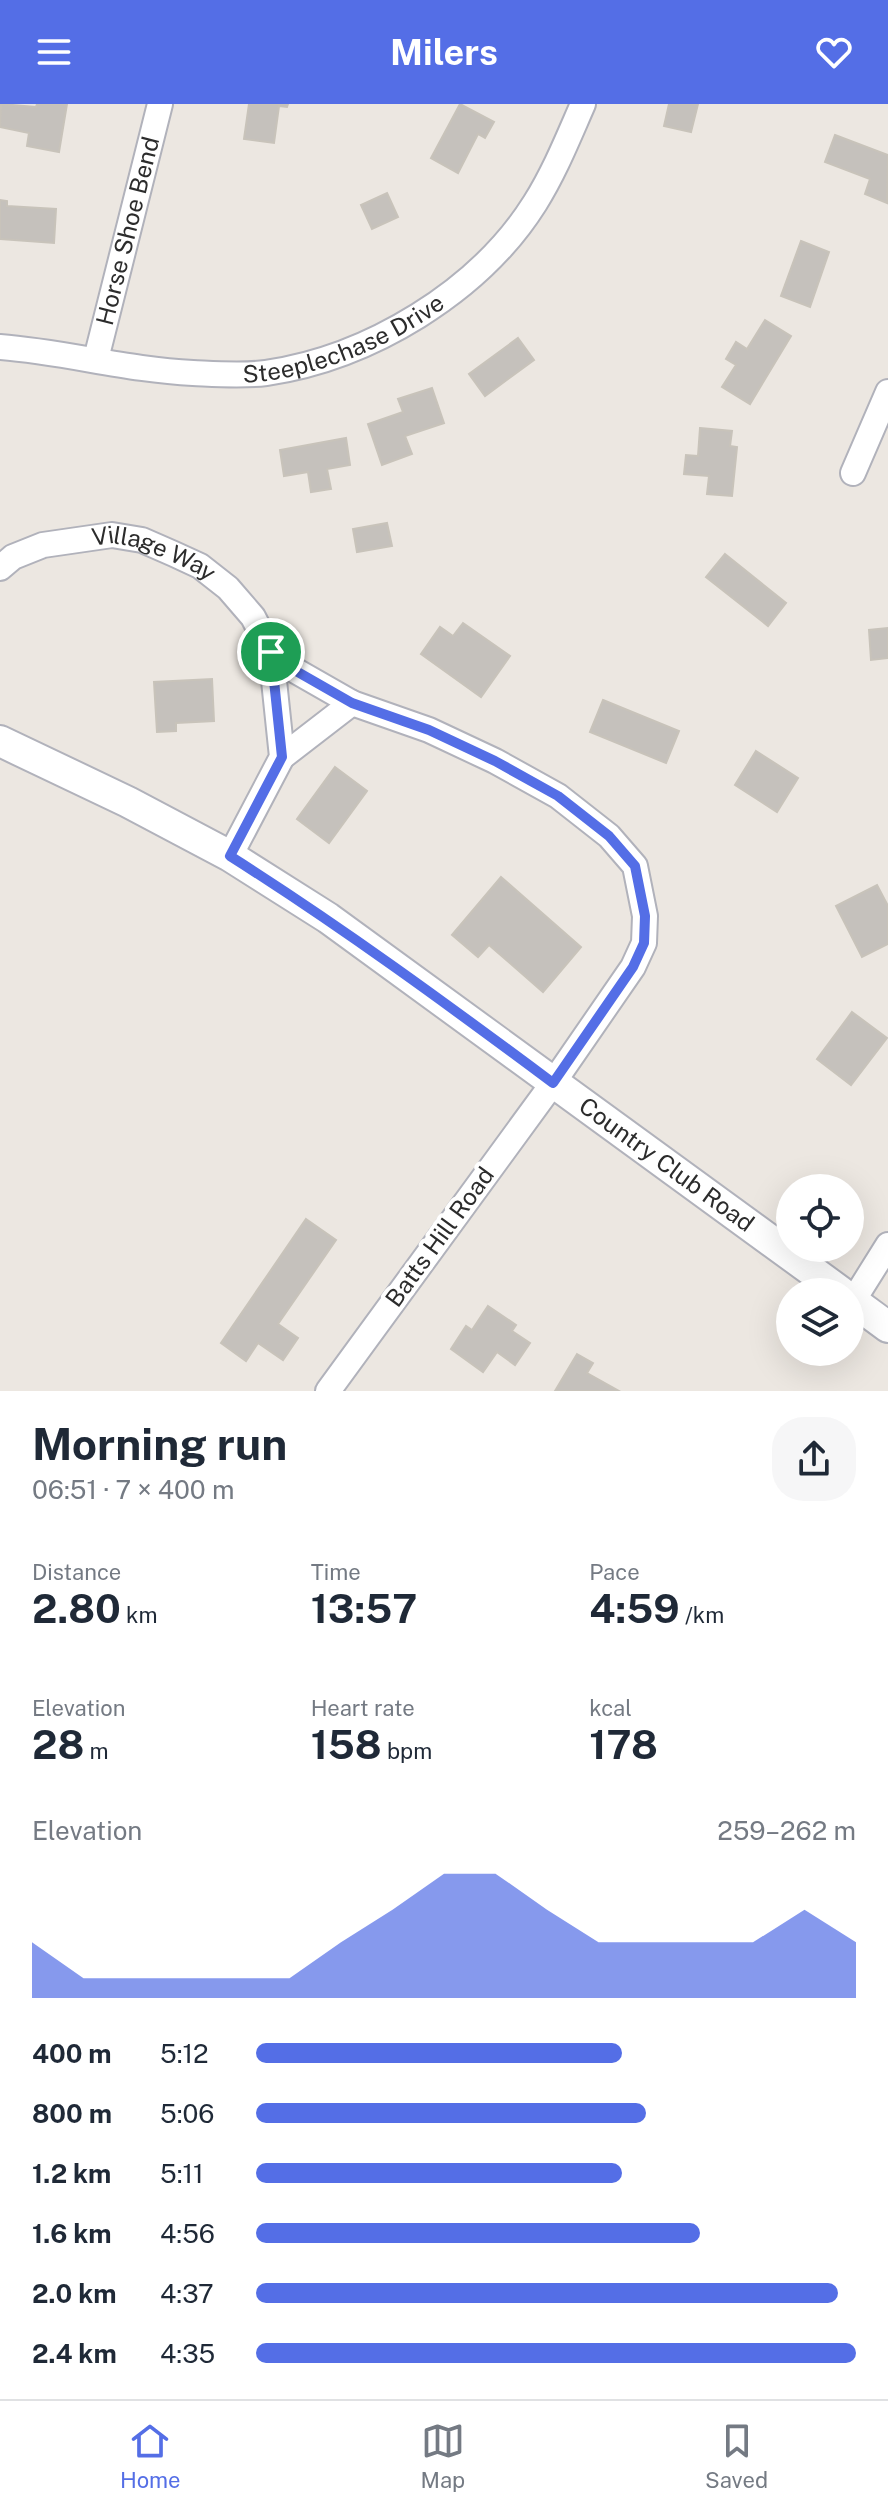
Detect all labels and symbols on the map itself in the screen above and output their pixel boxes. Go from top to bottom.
street label: Horse Shoe Bend [90,134,164,328]
street label: Steeplechase Drive [242,288,449,388]
street label: Village Way [90,520,222,586]
pin [237,618,305,686]
street label: Country Club Road [574,1091,760,1237]
street label: Batts Hill Road [379,1161,499,1312]

